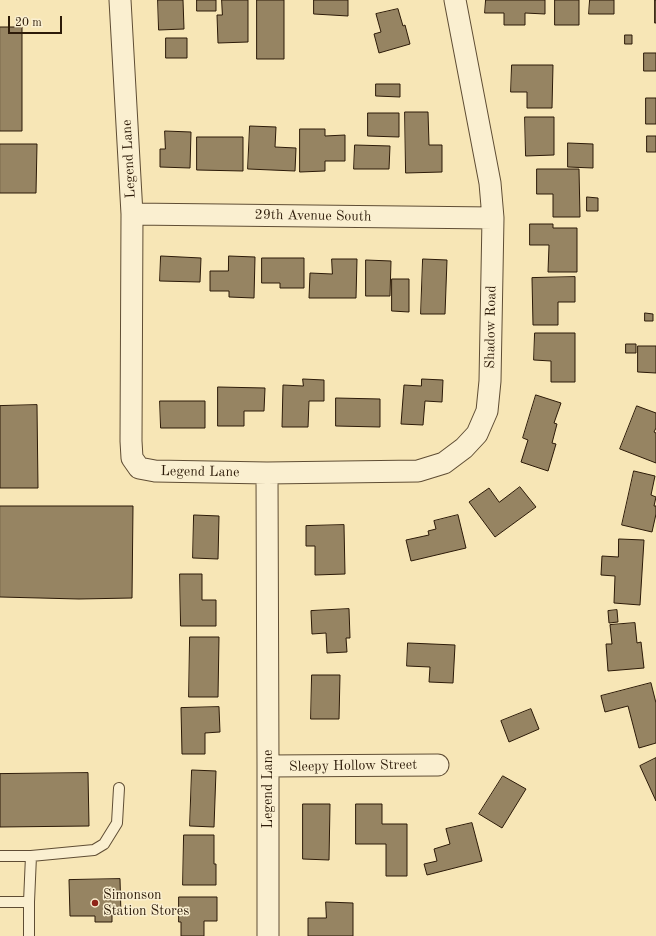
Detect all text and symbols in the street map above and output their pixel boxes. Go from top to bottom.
scale bar [10,8,64,34]
text: 20 m [15,17,42,29]
street label: Legend Lane [119,119,139,199]
street label: 29th Avenue South [255,207,371,225]
street label: Shadow Road [482,285,500,369]
street label: Legend Lane [160,463,240,481]
street label: Legend Lane [260,750,276,828]
street label: Sleepy Hollow Street [289,756,417,776]
place label: Simonson Station Stores [103,887,189,920]
marker: Simonson Station Stores [90,898,100,908]

